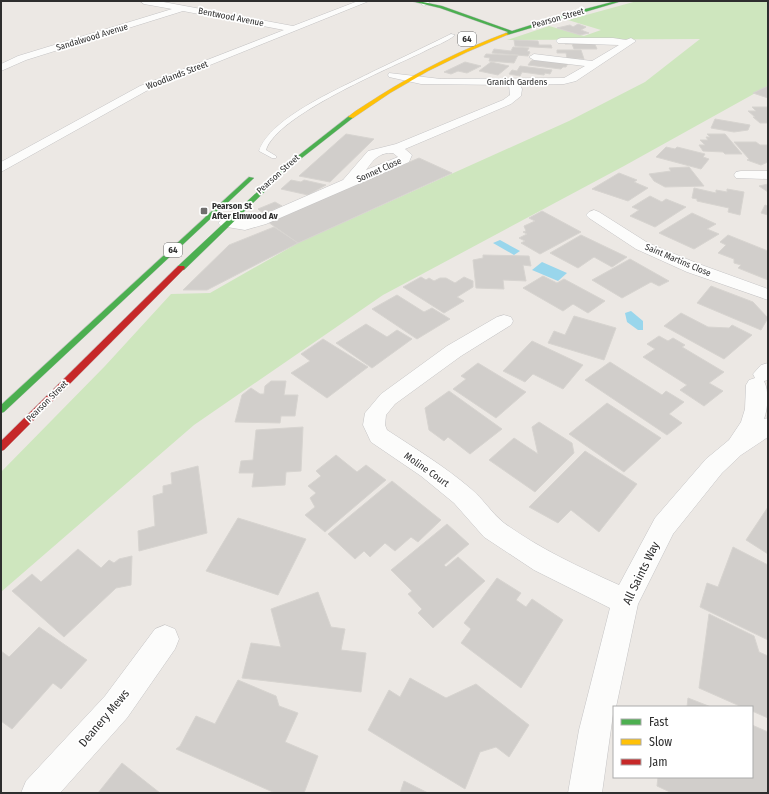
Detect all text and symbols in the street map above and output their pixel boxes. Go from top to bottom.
street label: Bentwood Avenue [197,6,265,28]
street label: Pearson Street [531,6,585,30]
street label: Sandalwood Avenue [55,21,130,53]
road number: 64 [458,32,476,46]
street label: Woodlands Street [145,59,209,91]
street label: Granich Gardens [487,77,547,87]
street label: Pearson Street [255,152,301,196]
street label: Sonnet Close [355,155,403,184]
place label: Pearson St After Elmwood Av [211,201,279,221]
marker: Pearson St After Elmwood Av [199,206,209,216]
street label: Saint Martins Close [644,242,713,279]
road number: 64 [164,243,182,257]
street label: Pearson Street [24,378,70,424]
street label: Moline Court [402,450,452,490]
street label: All Saints Way [620,539,663,607]
street label: Deanery Mews [76,686,132,750]
legend [613,706,753,778]
text: Fast [649,715,668,729]
text: Slow [649,735,672,749]
text: Jam [649,755,667,769]

